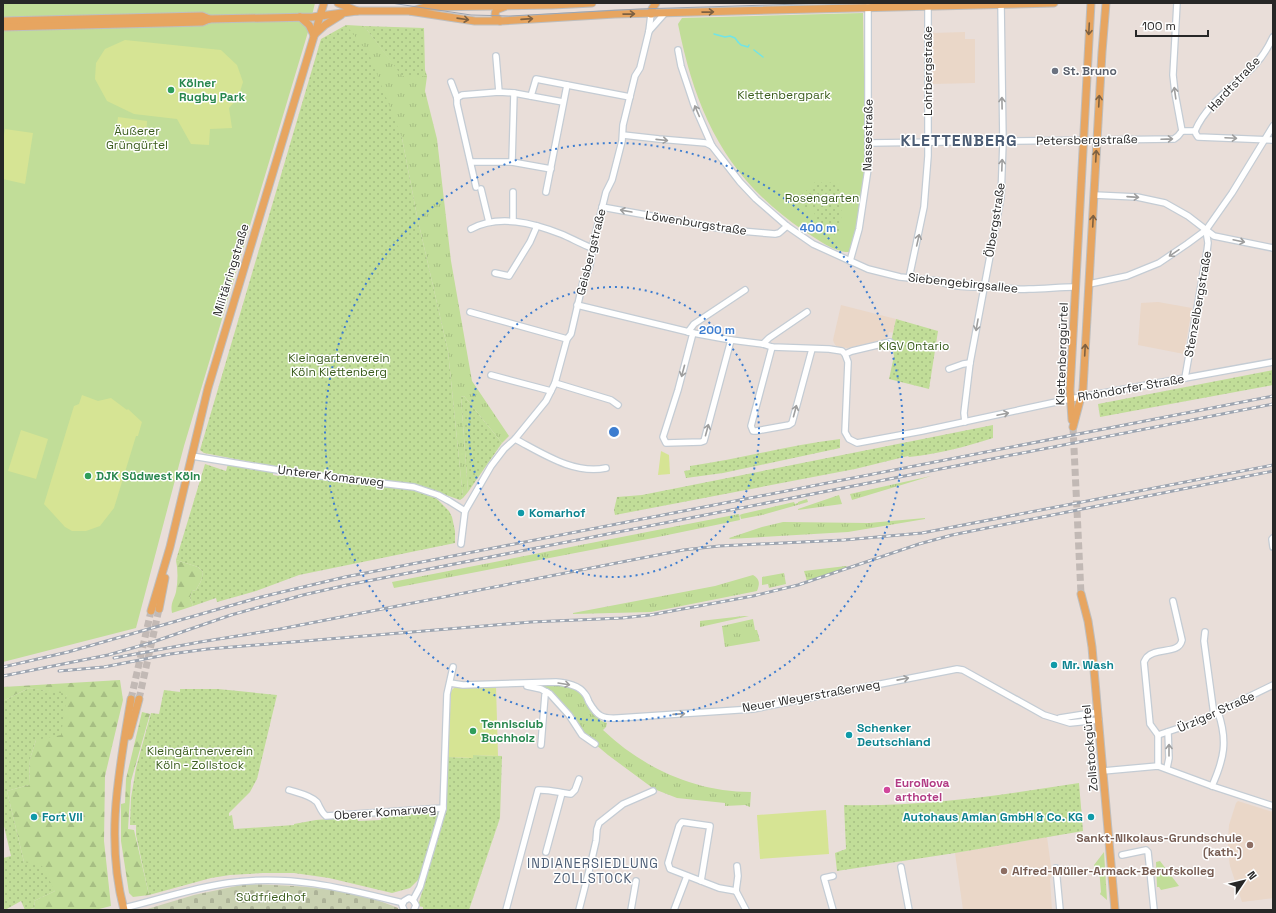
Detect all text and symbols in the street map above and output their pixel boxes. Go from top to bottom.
one-way arrow [701,9,714,16]
one-way arrow [622,10,635,18]
scale bar [1136,12,1208,38]
one-way arrow [456,15,469,23]
one-way arrow [520,16,533,23]
text: 100 m [1142,18,1176,34]
one-way arrow [1086,22,1093,35]
street label: Lohrbergstraße [920,26,936,116]
street label: Hardtstraße [1204,53,1264,115]
place label: St. Bruno [1063,63,1117,79]
marker: St. Bruno [1050,66,1060,76]
place label: Kölner Rugby Park [179,75,246,105]
marker: Kölner Rugby Park [166,85,176,95]
park label: Klettenbergpark [737,87,831,103]
one-way arrow [1171,87,1179,100]
one-way arrow [1096,95,1103,108]
one-way arrow [999,97,1006,110]
street label: Nassestraße [859,99,877,171]
one-way arrow [692,105,700,117]
park label: Äußerer Grüngürtel [106,123,168,153]
district label: KLETTENBERG [900,130,1018,151]
street label: Petersbergstraße [1036,131,1138,149]
one-way arrow [1160,135,1173,142]
one-way arrow [1224,135,1237,142]
one-way arrow [655,136,668,143]
one-way arrow [1093,150,1100,163]
one-way arrow [999,159,1006,172]
street label: Ölbergstraße [981,182,1009,258]
park label: Rosengarten [785,190,859,206]
one-way arrow [1126,193,1139,200]
street label: Geisbergstraße [573,207,609,297]
one-way arrow [620,207,633,215]
street label: Löwenburgstraße [644,207,748,239]
one-way arrow [1089,215,1096,228]
text: 400 m [800,220,836,236]
street label: Militärringstraße [209,222,253,318]
one-way arrow [915,233,922,246]
one-way arrow [1232,237,1245,245]
one-way arrow [1169,249,1180,257]
street label: Stenzelbergstraße [1181,250,1215,358]
street label: Siebengebirgsallee [907,269,1019,297]
street label: Klettenberggürtel [1052,302,1072,406]
one-way arrow [973,318,981,331]
text: 200 m [699,322,735,338]
park label: KlGV Ontario [879,338,949,354]
one-way arrow [1081,344,1088,357]
park label: Kleingartenverein Köln Klettenberg [288,350,390,380]
one-way arrow [679,364,686,377]
street label: Rhöndorfer Straße [1077,371,1185,405]
one-way arrow [792,405,799,418]
one-way arrow [996,409,1009,417]
one-way arrow [704,424,712,437]
centre of rings [607,425,621,439]
street label: Unterer Komarweg [277,462,385,490]
place label: DJK Südwest Köln [96,468,200,484]
marker: DJK Südwest Köln [83,471,93,481]
place label: Komarhof [529,505,585,521]
marker: Komarhof [516,508,526,518]
place label: Mr. Wash [1062,657,1114,673]
marker: Mr. Wash [1049,660,1059,670]
one-way arrow [897,675,910,683]
street label: Neuer Weyerstraßerweg [741,676,881,716]
one-way arrow [558,680,571,688]
street label: Ürziger Straße [1175,688,1257,736]
street label: Zollstockgürtel [1078,704,1102,792]
one-way arrow [672,711,685,718]
place label: Tennisclub Buchholz [481,716,544,746]
place label: Schenker Deutschland [857,720,931,750]
marker: Tennisclub Buchholz [468,726,478,736]
marker: Schenker Deutschland [844,730,854,740]
park label: Kleingärtnerverein Köln - Zollstock [147,743,253,773]
one-way arrow [1165,744,1173,757]
place label: EuroNova arthotel [895,775,950,805]
marker: EuroNova arthotel [882,785,892,795]
street label: Oberer Komarweg [333,800,437,824]
place label: Fort VII [42,809,83,825]
place label: Autohaus Amian GmbH & Co. KG [903,809,1083,825]
marker: Fort VII [29,812,39,822]
marker: Autohaus Amian GmbH & Co. KG [1086,812,1096,822]
place label: Sankt-Nikolaus-Grundschule (kath.) [1076,830,1242,860]
marker: Sankt-Nikolaus-Grundschule (kath.) [1245,840,1255,850]
district label: INDIANERSIEDLUNG ZOLLSTOCK [527,855,659,887]
north arrow [1224,861,1264,901]
place label: Alfred-Müller-Armack-Berufskolleg [1012,863,1215,879]
marker: Alfred-Müller-Armack-Berufskolleg [999,866,1009,876]
text: N [1244,868,1260,882]
park label: Südfriedhof [236,889,306,905]

